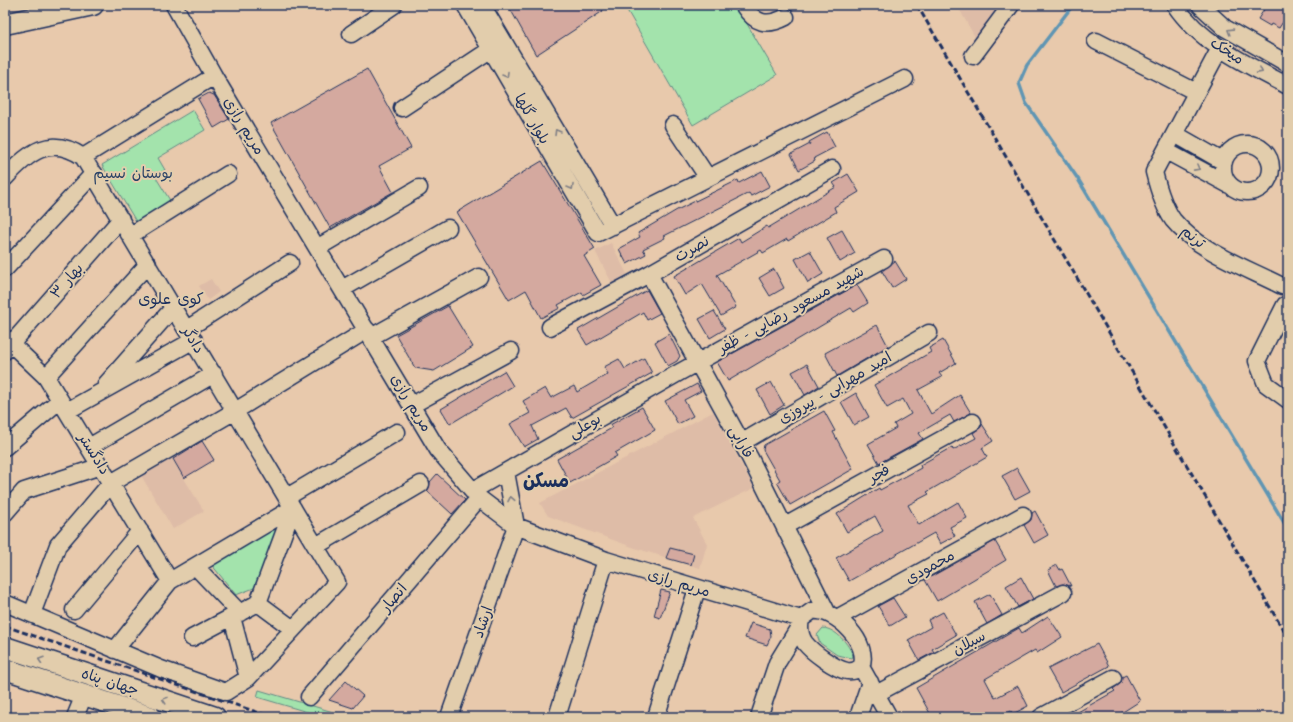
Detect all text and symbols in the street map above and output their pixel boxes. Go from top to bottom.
one-way arrow [1227,28,1234,36]
street label: میخک [1206,32,1248,70]
one-way arrow [1256,66,1263,74]
one-way arrow [501,71,508,78]
street label: بلوار گلها [509,90,555,148]
street label: مریم رازی [218,93,270,159]
one-way arrow [555,129,562,136]
park label: بوستان نسیم [93,163,173,185]
one-way arrow [1193,163,1200,170]
one-way arrow [567,183,574,190]
street label: ترنم [1175,221,1210,255]
street label: نصرت [671,231,713,267]
street label: بهار ۳ [46,259,88,303]
street label: شهید مسعود رضایی - ظفر [712,261,868,360]
district label: کوی علوی [138,288,204,310]
street label: دادگر [176,321,209,358]
street label: امید مهرابی - پیروزی [774,347,896,429]
street label: مریم رازی [385,370,437,436]
street label: بوعلی [565,408,605,444]
street label: فارابی [723,422,759,462]
street label: دادگستر [72,428,115,479]
street label: فجر [862,459,894,490]
district label: مسکن [523,468,569,495]
one-way arrow [507,496,516,502]
street label: محمودی [902,545,958,589]
street label: مریم رازی [645,564,713,603]
street label: انصار [375,579,412,618]
street label: ارشاد [468,603,498,641]
street label: سبلان [949,626,989,660]
one-way arrow [38,656,45,664]
street label: جهان پناه [79,663,141,701]
one-way arrow [161,697,168,705]

